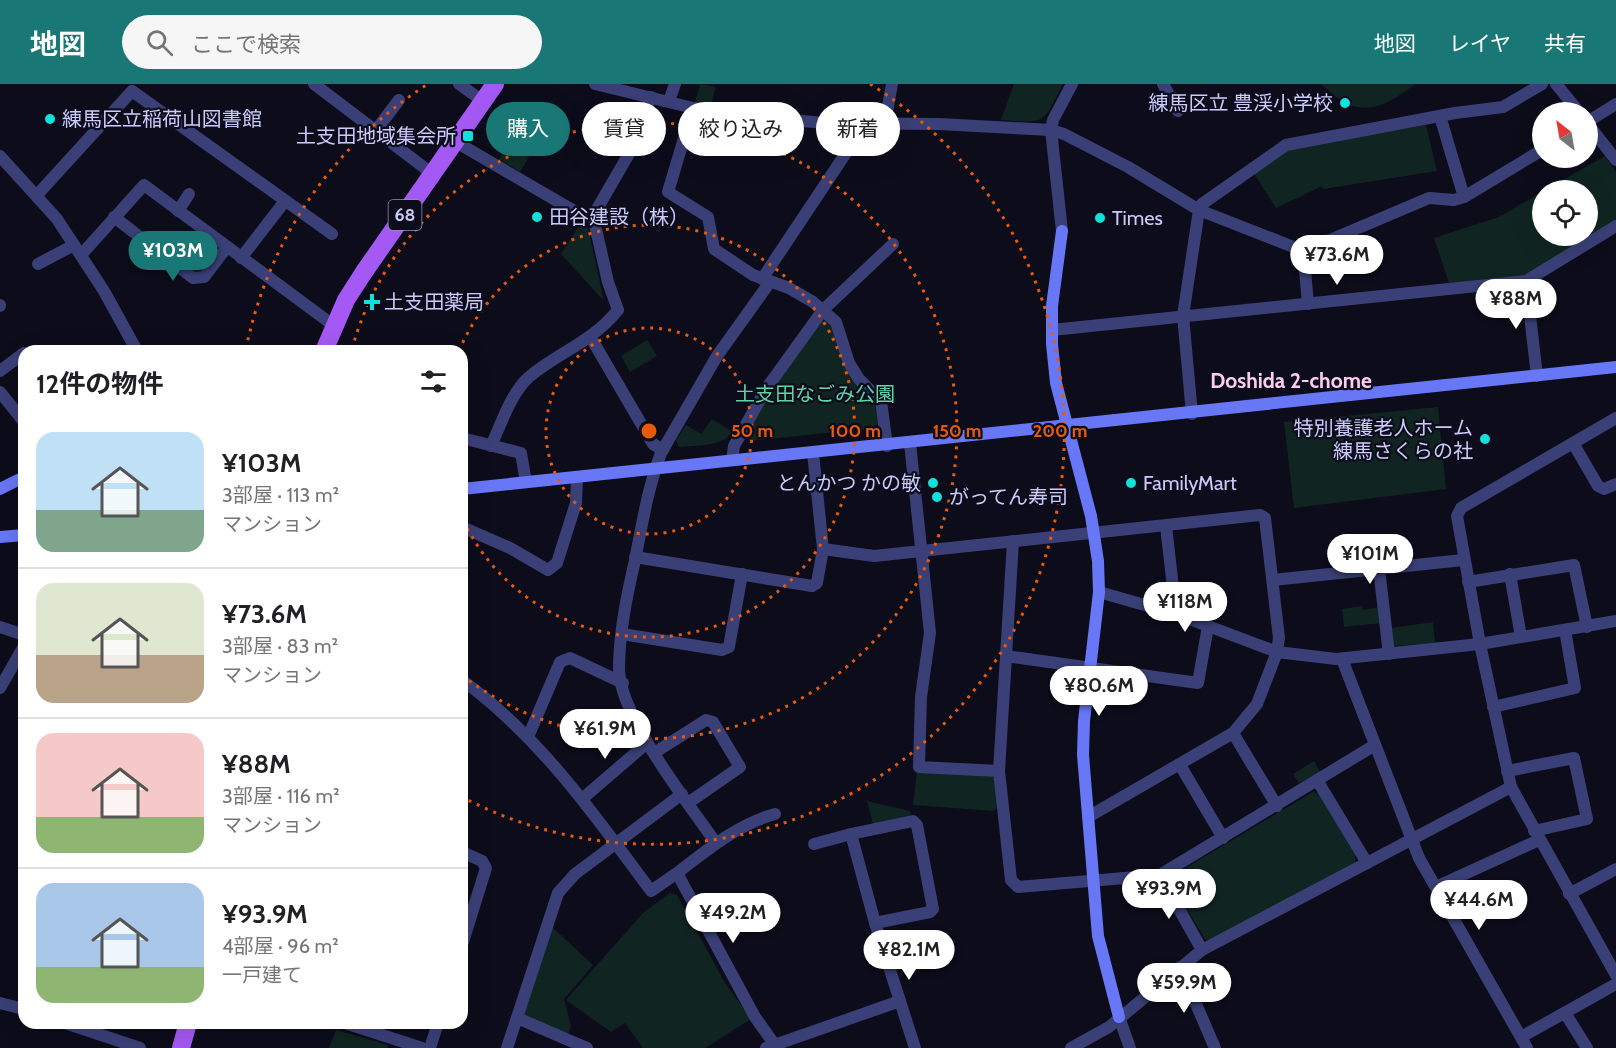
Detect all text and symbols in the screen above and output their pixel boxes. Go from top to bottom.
search box [122,15,542,69]
icon: search [143,26,176,59]
text: 地図 [30,27,86,61]
text: ここで検索 [191,31,301,58]
text: 地図 [1374,31,1416,56]
text: レイヤ [1449,31,1511,56]
text: 共有 [1544,31,1586,56]
place label: 練馬区立 豊渓小学校 [1149,91,1333,115]
marker: 練馬区立 豊渓小学校 [1338,96,1352,110]
chip: 購入 [486,102,570,156]
chip: 賃貸 [582,102,666,156]
chip: 絞り込み [678,102,804,156]
chip: 新着 [816,102,900,156]
north arrow [1532,102,1598,168]
map controls [1532,102,1598,246]
place label: 練馬区立稲荷山図書館 [62,107,262,131]
marker: 練馬区立稲荷山図書館 [43,112,57,126]
place label: 土支田地域集会所 [296,124,456,148]
marker: 土支田地域集会所 [461,129,475,143]
button: locate [1532,180,1598,246]
road number: 68 [388,200,422,230]
place label: 田谷建設（株） [549,205,689,229]
place label: Times [1112,206,1163,230]
marker: 田谷建設（株） [530,210,544,224]
marker: Times [1093,211,1107,225]
pin: ¥103M [131,231,215,282]
pin: ¥73.6M [1288,235,1386,286]
text: ¥103M [142,238,204,262]
text: ¥73.6M [1304,242,1370,266]
pin: ¥88M [1480,279,1552,330]
text: ¥88M [1490,286,1542,310]
place label: 土支田薬局 [384,290,484,314]
marker: 土支田薬局 [365,295,379,309]
icon: filters [417,365,450,398]
text: 12件の物件 [36,368,163,400]
district label: Doshida 2-chome [1210,368,1372,393]
park label: 土支田なごみ公園 [735,382,895,406]
place label: 特別養護老人ホーム 練馬さくらの社 [1294,416,1473,463]
text: 50 m [731,420,773,442]
text: 100 m [829,420,881,442]
text: 150 m [933,420,981,442]
text: 200 m [1033,420,1087,442]
centre of rings [639,421,659,441]
marker: 特別養護老人ホーム 練馬さくらの社 [1478,432,1492,446]
text: ¥103M [222,447,301,479]
icon: home [84,456,156,528]
place label: とんかつ かの敏 [777,471,921,495]
place label: FamilyMart [1143,471,1237,495]
marker: とんかつ かの敏 [926,476,940,490]
marker: FamilyMart [1124,476,1138,490]
text: 3部屋 · 113 m² [222,483,339,507]
place label: がってん寿司 [949,485,1068,509]
marker: がってん寿司 [930,490,944,504]
text: マンション [222,512,322,536]
pin: ¥101M [1328,534,1412,585]
text: ¥101M [1341,541,1399,565]
pin: ¥118M [1143,582,1227,633]
text: ¥118M [1157,589,1213,613]
text: ¥73.6M [222,598,307,630]
icon: home [84,607,156,679]
text: 3部屋 · 83 m² [222,634,338,658]
text: マンション [222,663,322,687]
pin: ¥80.6M [1050,666,1148,717]
text: ¥80.6M [1064,673,1134,697]
pin: ¥61.9M [556,709,654,760]
text: ¥61.9M [574,716,636,740]
text: ¥88M [222,748,291,780]
icon: home [84,757,156,829]
text: 3部屋 · 116 m² [222,784,340,808]
text: マンション [222,813,322,837]
pin: ¥93.9M [1120,869,1218,920]
text: ¥93.9M [1136,876,1202,900]
pin: ¥44.6M [1430,880,1528,931]
text: ¥44.6M [1444,887,1514,911]
pin: ¥49.2M [684,893,782,944]
text: ¥93.9M [222,898,308,930]
text: ¥49.2M [699,900,767,924]
icon: home [84,907,156,979]
pin: ¥82.1M [860,930,958,981]
text: 4部屋 · 96 m² [222,934,339,958]
text: ¥82.1M [878,937,940,961]
text: 一戸建て [222,963,302,987]
pin: ¥59.9M [1135,963,1233,1014]
text: ¥59.9M [1151,970,1217,994]

